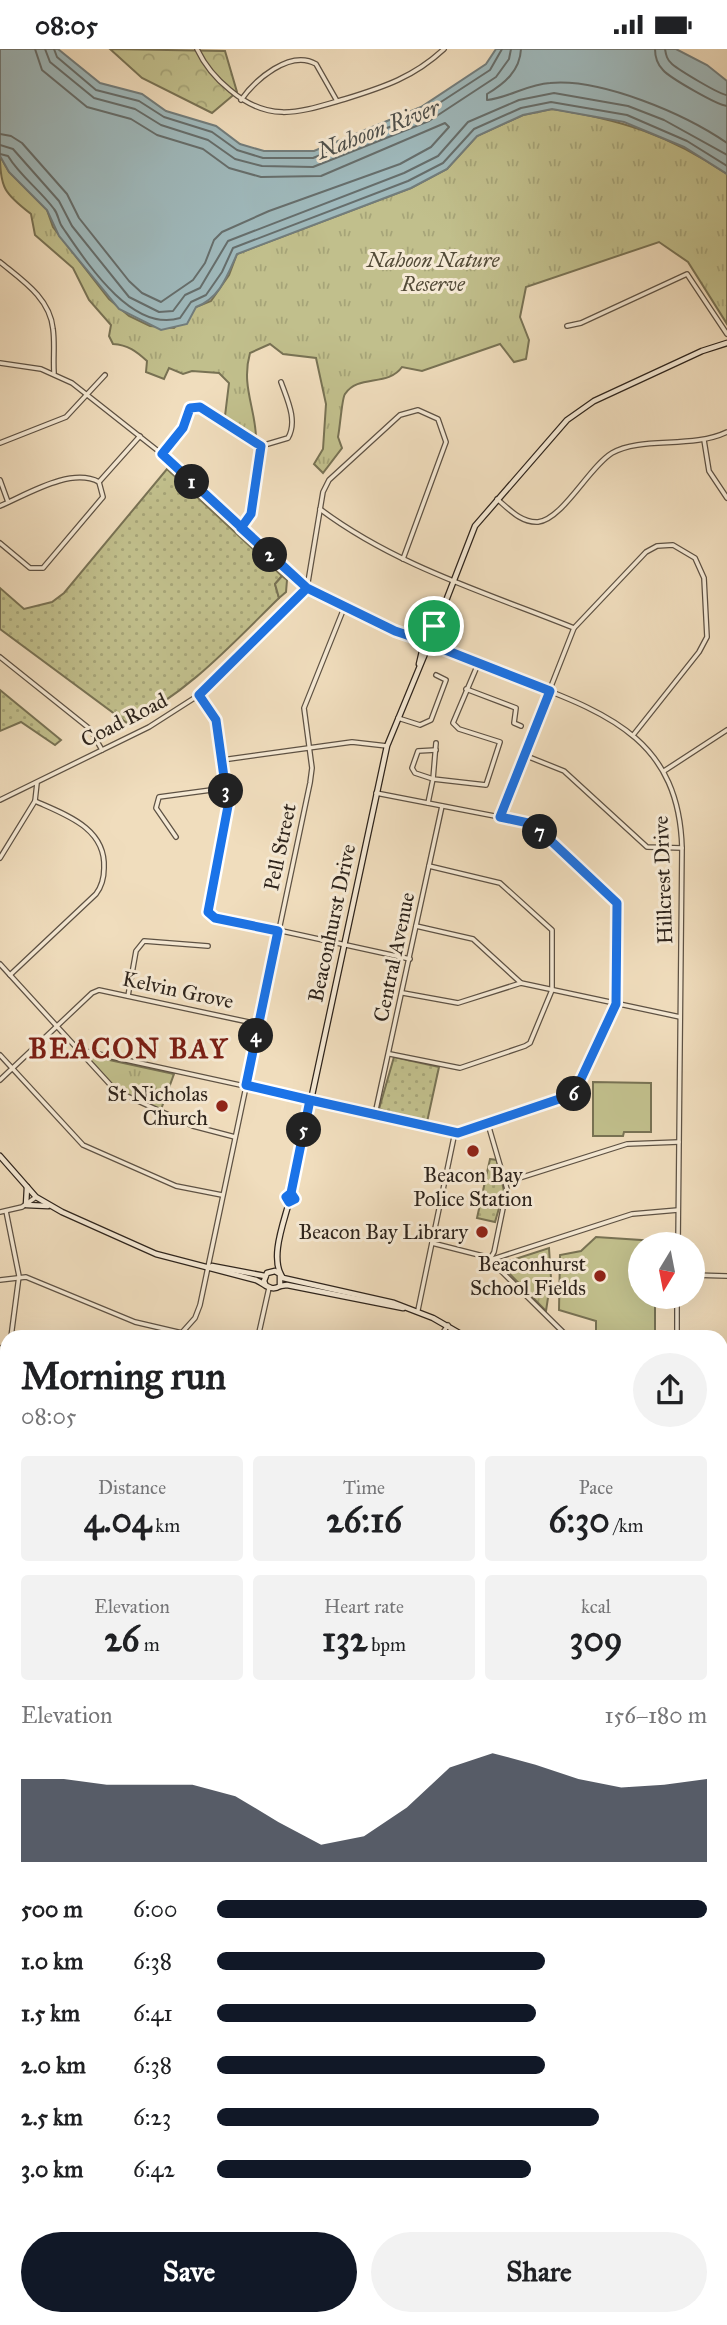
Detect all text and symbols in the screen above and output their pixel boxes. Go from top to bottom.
text: 08:05 [35,9,98,41]
water label: Nahoon River [311,92,445,166]
park label: Nahoon Nature Reserve [366,247,500,297]
pin: 1 [174,465,210,499]
text: 1 [188,470,195,493]
pin: 2 [252,538,288,573]
text: 2 [265,543,274,566]
pin [404,596,464,656]
icon: arrive [415,607,453,645]
street label: Coad Road [76,687,172,753]
pin: 3 [208,773,244,809]
text: 3 [222,779,229,802]
street label: Pell Street [258,801,302,893]
pin: 7 [522,815,558,849]
street label: Hillcrest Drive [648,815,678,945]
text: 7 [534,820,545,843]
street label: Beaconhurst Drive [303,841,362,1005]
street label: Central Avenue [368,890,420,1024]
street label: Kelvin Grove [120,966,236,1015]
pin: 4 [238,1019,274,1053]
text: 4 [250,1024,261,1047]
district label: BEACON BAY [29,1031,229,1066]
pin: 6 [556,1077,592,1111]
place label: St Nicholas Church [107,1081,208,1131]
text: 6 [569,1082,578,1105]
marker: St Nicholas Church [214,1098,230,1114]
pin: 5 [286,1113,322,1147]
text: 5 [299,1118,308,1141]
marker: Beacon Bay Police Station [465,1143,481,1159]
place label: Beacon Bay Police Station [413,1162,533,1212]
place label: Beacon Bay Library [298,1219,469,1245]
marker: Beacon Bay Library [474,1224,490,1240]
north arrow [628,1232,705,1309]
map controls [628,1232,705,1309]
place label: Beaconhurst School Fields [470,1251,587,1301]
marker: Beaconhurst School Fields [592,1268,608,1284]
text: Morning run [21,1353,226,1399]
button: share [633,1353,707,1427]
text: 08:05 [21,1402,77,1430]
text: Distance [98,1476,166,1499]
text: Time [343,1476,385,1499]
text: Pace [579,1476,613,1499]
text: 4.04 [84,1499,151,1542]
text: 26:16 [326,1499,402,1542]
text: 6:30 [548,1499,610,1542]
text: km [151,1514,180,1537]
text: /km [610,1514,644,1537]
text: Elevation [94,1595,170,1618]
text: Heart rate [324,1595,404,1618]
text: kcal [581,1595,611,1618]
text: 26 [104,1618,140,1661]
text: 132 [322,1618,367,1661]
text: 309 [569,1618,623,1661]
text: m [140,1633,160,1656]
text: bpm [367,1633,406,1656]
text: Elevation [21,1701,112,1729]
text: 156–180 m [605,1701,707,1729]
text: 500 m [21,1895,83,1923]
text: 6:00 [133,1895,177,1923]
text: 1.0 km [21,1947,83,1975]
text: 6:38 [133,1947,172,1975]
text: 1.5 km [21,1999,80,2027]
text: 6:41 [133,1999,173,2027]
text: 2.0 km [21,2051,86,2079]
text: 6:38 [133,2051,172,2079]
text: 2.5 km [21,2103,83,2131]
text: 6:23 [133,2103,171,2131]
text: 3.0 km [21,2155,83,2183]
text: 6:42 [133,2155,175,2183]
button: Save [21,2232,357,2312]
button: Share [371,2232,707,2312]

